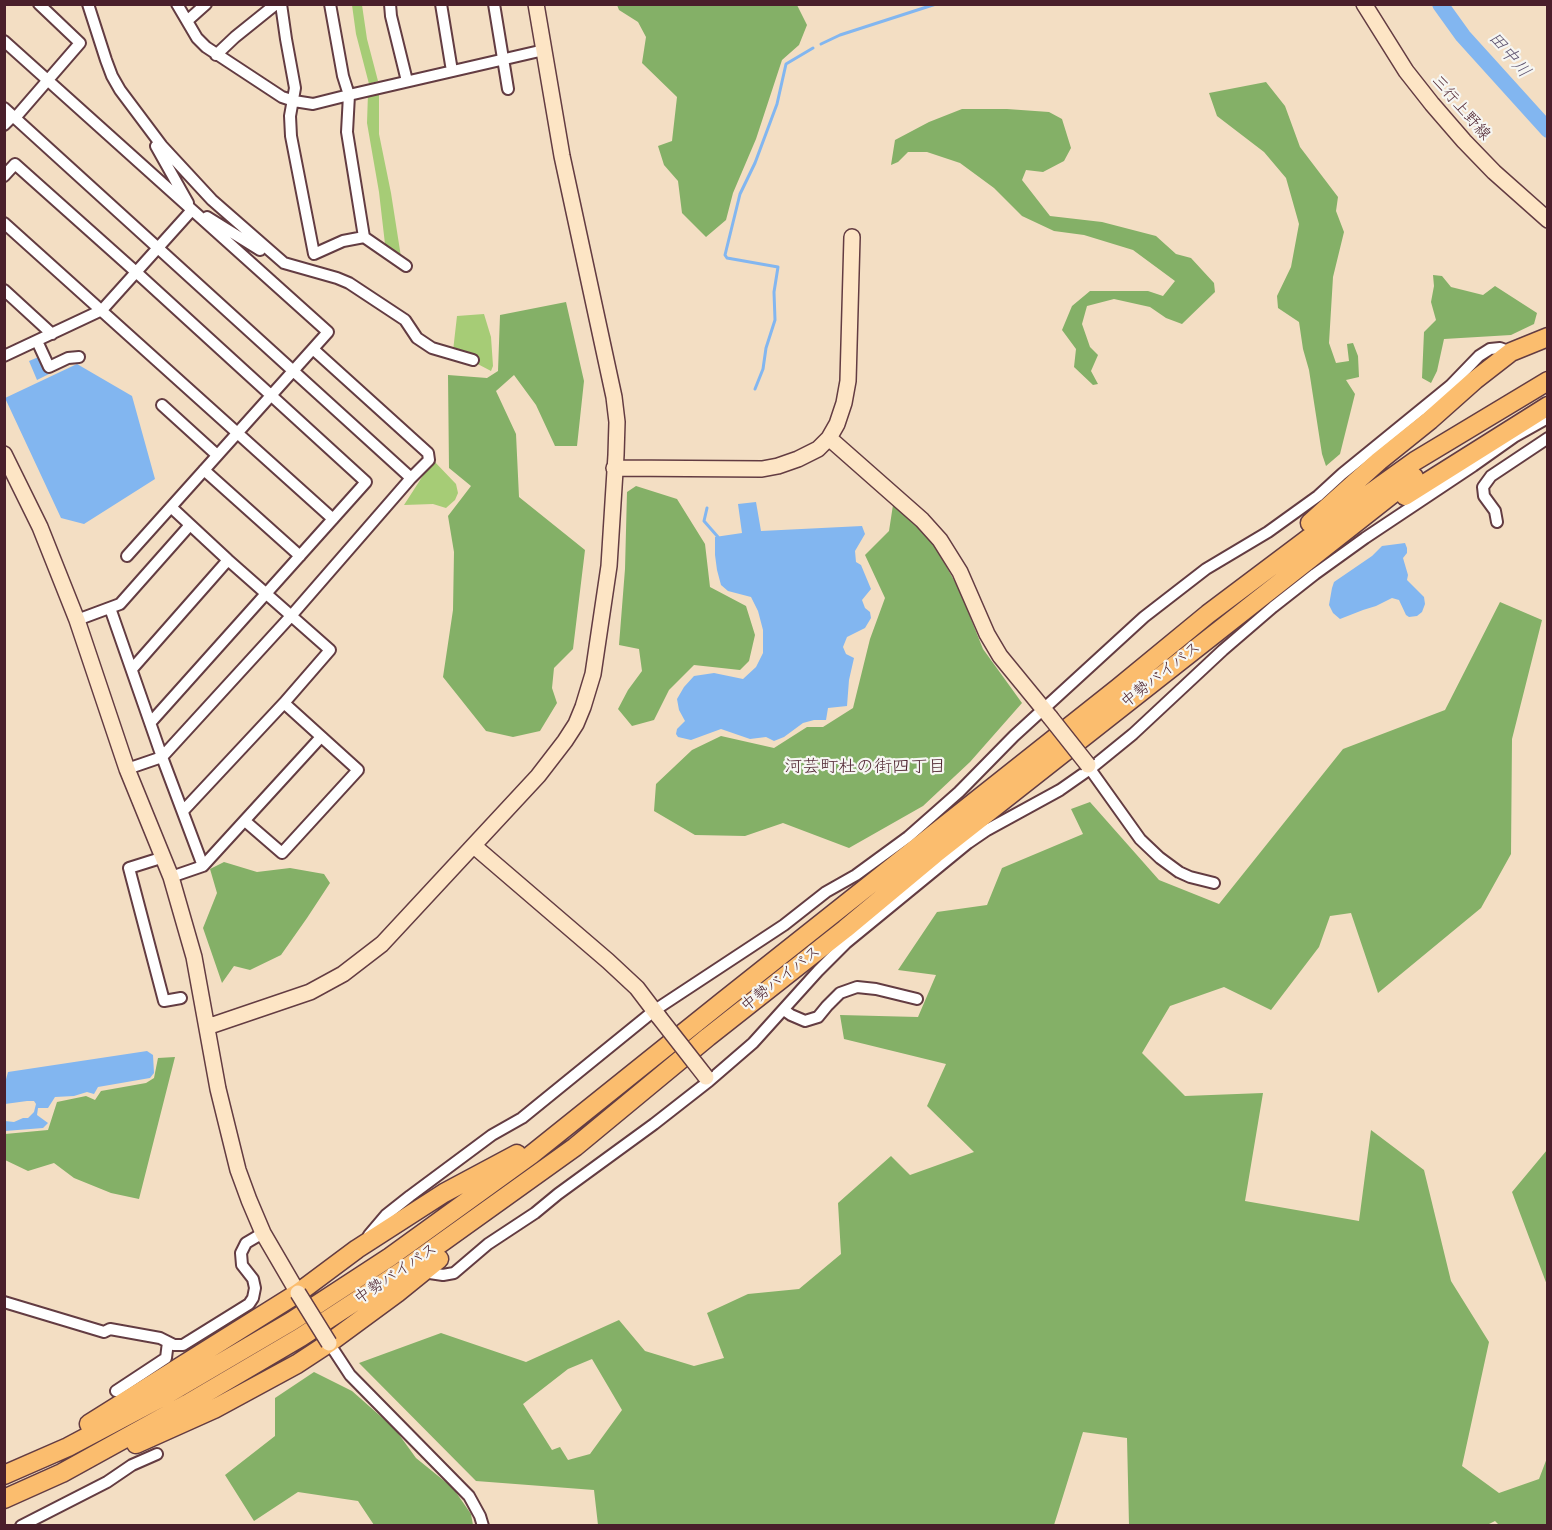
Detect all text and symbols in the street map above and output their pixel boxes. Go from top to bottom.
water label: 田中川 [1483,28,1535,82]
street label: 三行上野線 [1428,72,1494,144]
street label: 中勢バイパス [1117,638,1205,712]
district label: 河芸町杜の街四丁目 [784,756,946,778]
street label: 中勢バイパス [737,942,825,1016]
street label: 中勢バイパス [351,1239,441,1309]

